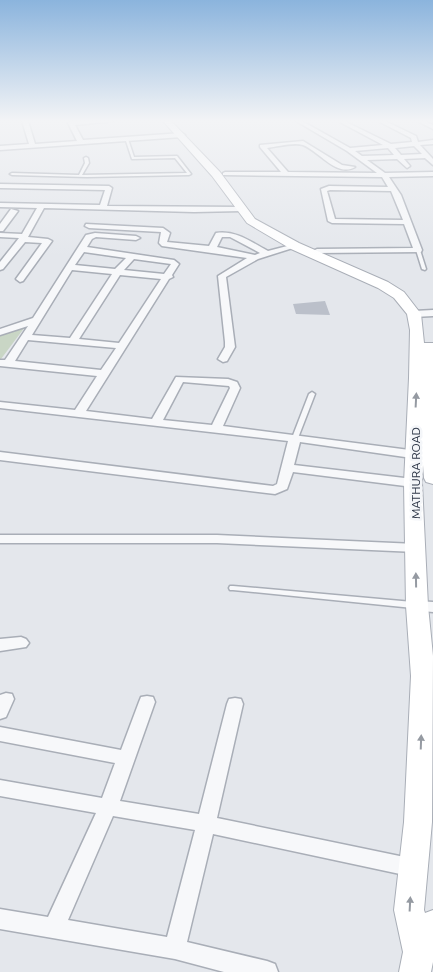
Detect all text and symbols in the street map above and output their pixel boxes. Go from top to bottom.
one-way arrow [412,392,420,408]
street label: MATHURA ROAD [409,427,422,519]
one-way arrow [412,572,420,588]
one-way arrow [417,734,425,750]
one-way arrow [407,896,415,912]

